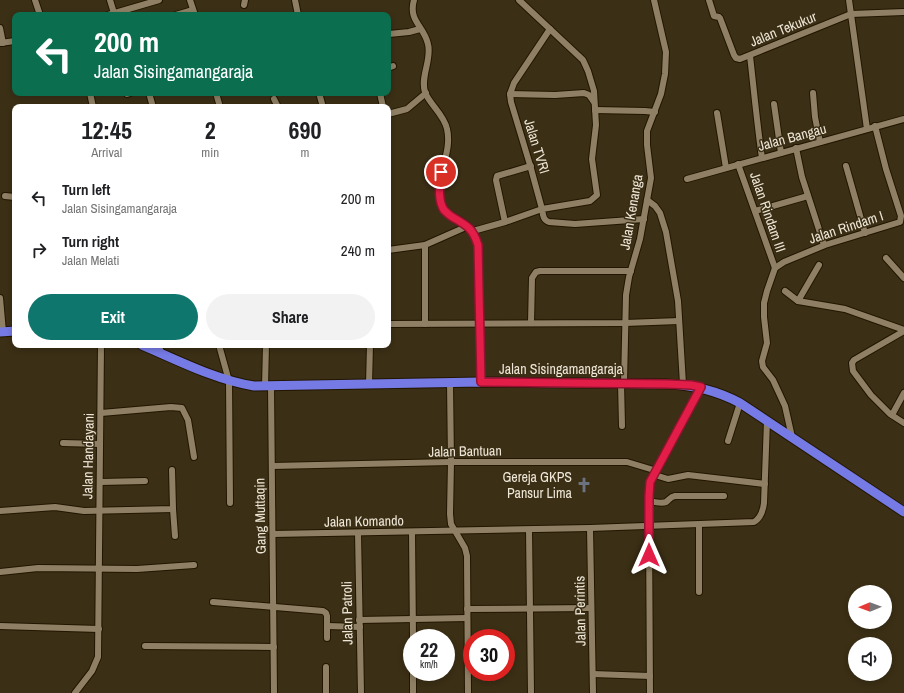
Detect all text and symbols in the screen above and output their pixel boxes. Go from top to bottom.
street label: Jalan Tekukur [747,7,819,51]
text: 200 m [94,23,159,61]
icon: left [28,28,80,80]
text: Jalan Sisingamangaraja [94,59,253,84]
text: 12:45 [82,114,132,146]
text: 2 [205,114,216,146]
text: 690 [289,114,321,146]
street label: Jalan TVRI [520,116,554,176]
street label: Jalan Bangau [756,119,828,155]
text: Arrival [91,144,122,161]
text: min [201,144,219,161]
text: m [301,144,309,161]
pin [424,155,458,189]
icon: arrive [430,161,452,183]
street label: Jalan Rindam III [746,170,790,254]
street label: Jalan Kenanga [615,172,647,251]
text: Turn left [62,179,110,200]
icon: left [28,187,50,209]
text: 200 m [341,188,375,209]
text: Jalan Sisingamangaraja [62,200,177,217]
street label: Jalan Rindam I [806,207,886,247]
text: Turn right [62,231,119,252]
icon: right [28,239,50,261]
text: 240 m [341,240,375,261]
text: Jalan Melati [62,252,119,269]
button: Exit [28,294,198,340]
button: Share [206,294,375,340]
street label: Jalan Sisingamangaraja [499,360,624,378]
street label: Jalan Handayani [78,413,98,499]
street label: Jalan Bantuan [428,441,502,461]
place label: Gereja GKPS Pansur Lima [502,468,573,502]
church icon: Gereja GKPS Pansur Lima [575,476,593,494]
street label: Gang Muttaqin [250,478,270,554]
street label: Jalan Komando [324,511,404,531]
position arrow [628,534,670,576]
street label: Jalan Perintis [570,575,590,646]
street label: Jalan Patroli [337,581,357,645]
north arrow [848,585,892,629]
map controls [848,585,892,681]
speed limit sign: 30 [463,629,515,681]
text: 22 [420,636,438,663]
button: sound [848,637,892,681]
text: km/h [420,658,438,671]

